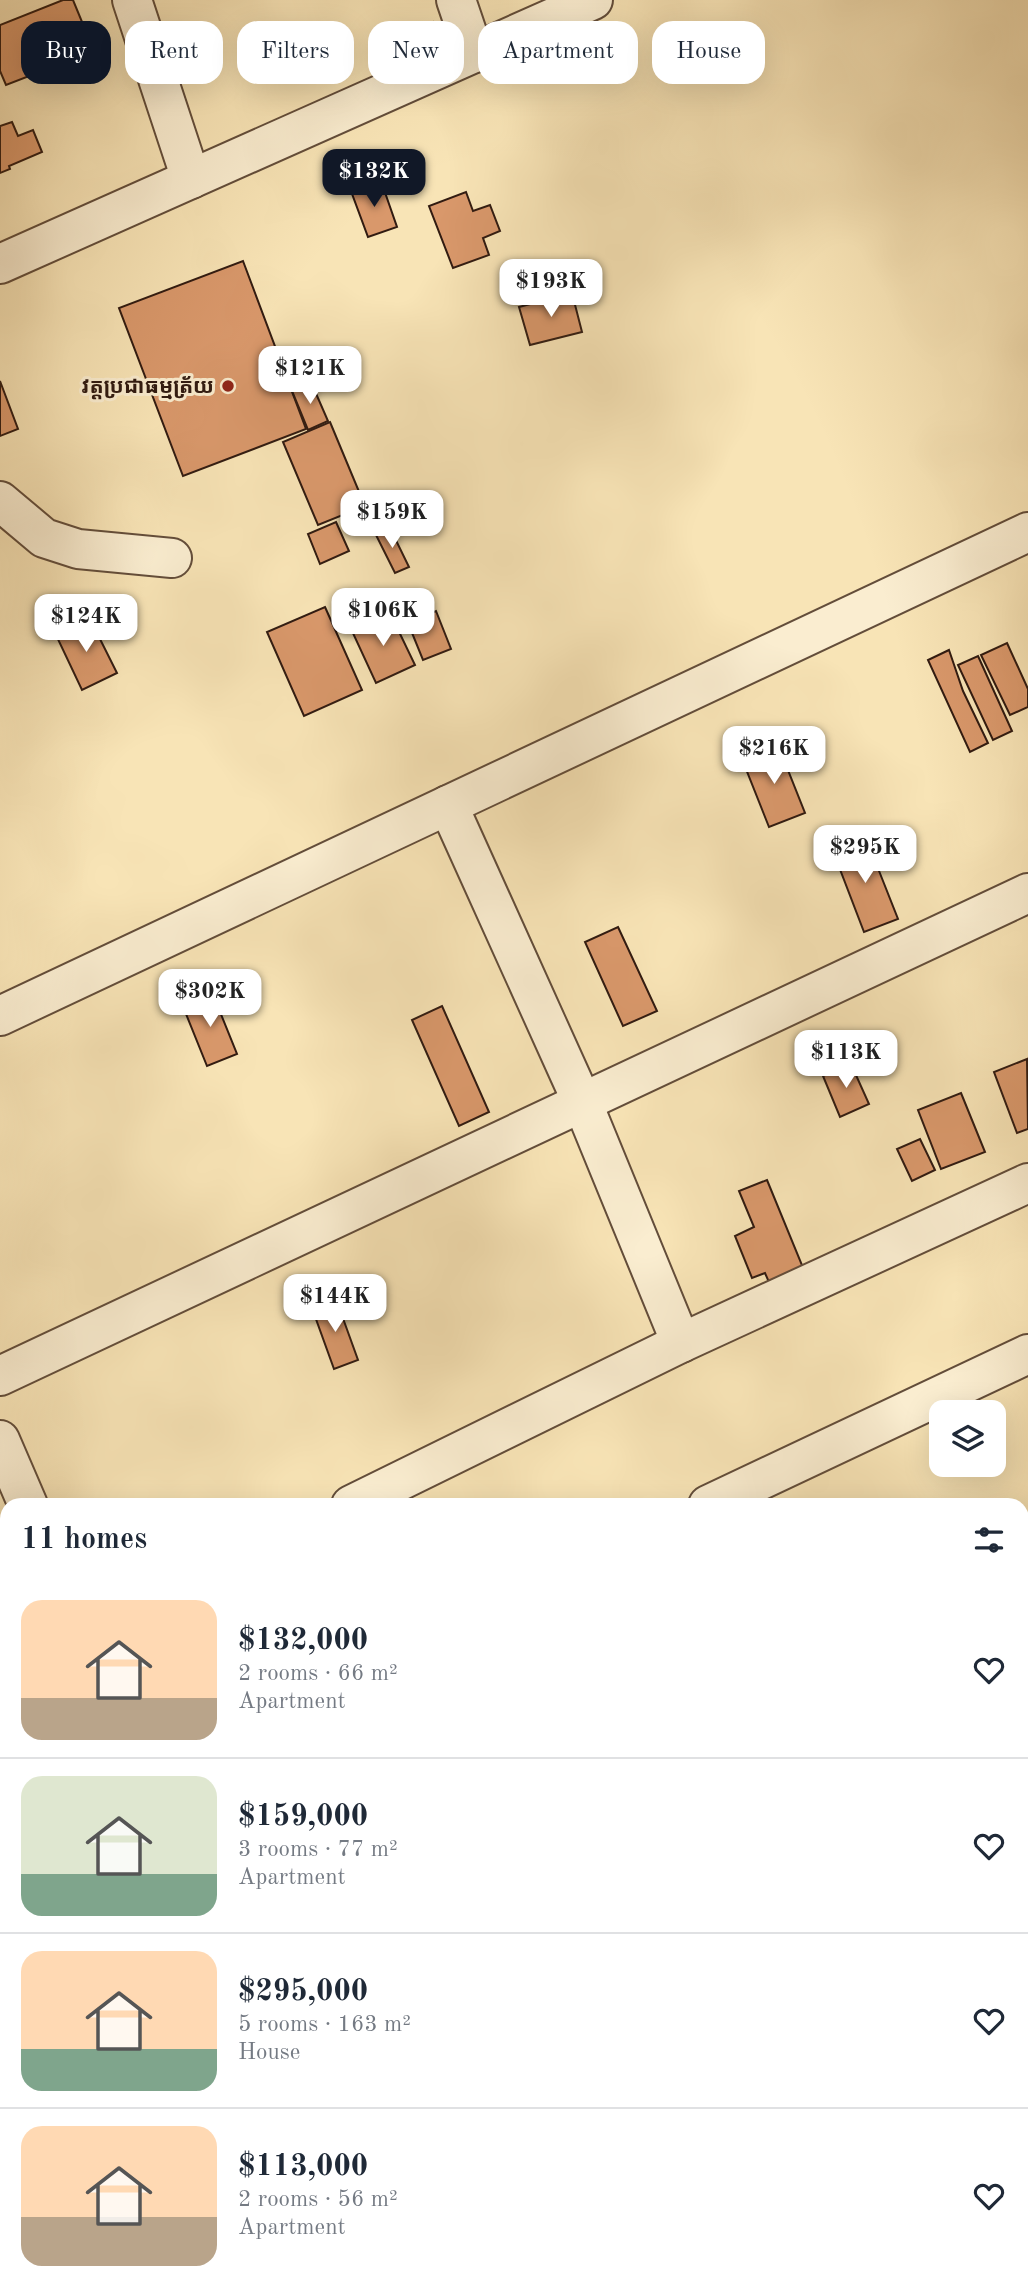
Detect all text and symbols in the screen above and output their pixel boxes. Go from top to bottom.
chip: Buy [21,21,111,84]
chip: Rent [125,21,223,84]
chip: Filters [237,21,354,84]
chip: New [368,21,464,84]
chip: Apartment [478,21,638,84]
chip: House [652,21,765,84]
pin: $132K [325,150,423,209]
text: $132K [338,160,410,183]
pin: $193K [502,260,600,319]
text: $193K [515,270,587,293]
pin: $121K [261,346,359,406]
text: $121K [274,357,346,380]
place label: វត្តប្រជាធម្មត្រ័យ [81,376,214,400]
marker: វត្តប្រជាធម្មត្រ័យ [220,378,236,394]
pin: $159K [343,490,441,550]
text: $159K [356,501,428,524]
pin: $106K [334,588,432,648]
pin: $124K [37,594,135,654]
text: $106K [347,599,419,622]
text: $124K [50,605,122,628]
pin: $216K [725,726,823,786]
text: $216K [738,737,810,760]
pin: $295K [816,826,914,885]
text: $295K [829,836,901,859]
pin: $302K [161,970,259,1029]
text: $302K [174,980,246,1003]
pin: $113K [797,1030,895,1090]
text: $113K [810,1041,882,1064]
pin: $144K [286,1274,384,1334]
text: $144K [299,1285,371,1308]
map controls [929,1400,1006,1477]
button: layers [929,1400,1006,1477]
icon: filters [970,1521,1008,1559]
text: 11 homes [21,1525,147,1555]
text: $132,000 [238,1626,368,1656]
icon: home [77,1628,161,1712]
icon: heart [970,1651,1008,1689]
text: 2 rooms · 66 m² [238,1662,398,1685]
text: Apartment [238,1690,346,1713]
text: $159,000 [238,1802,368,1832]
icon: home [77,1804,161,1888]
icon: heart [970,1827,1008,1865]
text: 3 rooms · 77 m² [238,1838,398,1861]
text: Apartment [238,1866,346,1889]
text: $295,000 [238,1977,368,2007]
icon: home [77,1979,161,2063]
icon: heart [970,2002,1008,2040]
text: 5 rooms · 163 m² [238,2013,411,2036]
text: House [238,2041,300,2064]
text: $113,000 [238,2152,368,2182]
icon: home [77,2154,161,2238]
icon: heart [970,2177,1008,2215]
text: 2 rooms · 56 m² [238,2188,398,2211]
text: Apartment [238,2216,346,2239]

